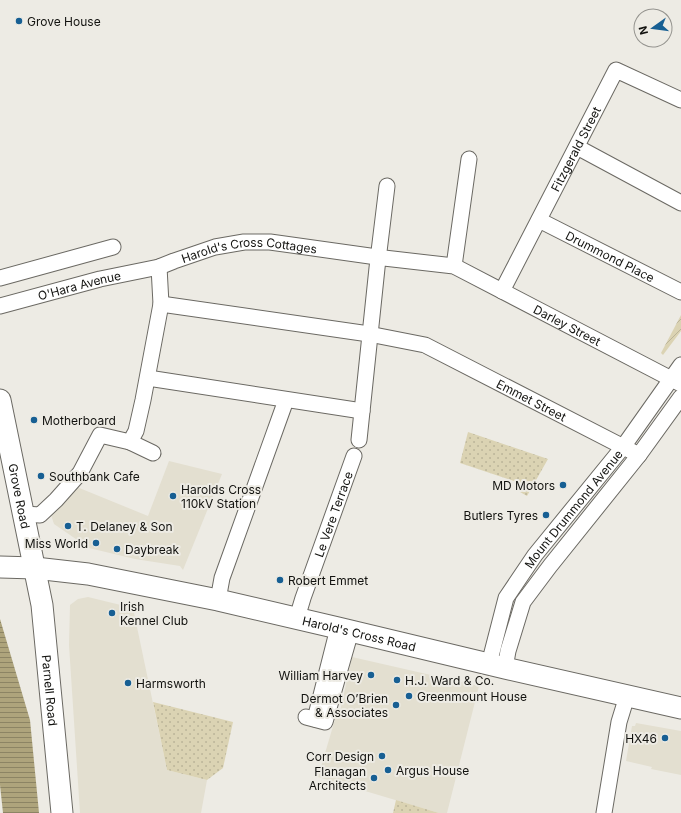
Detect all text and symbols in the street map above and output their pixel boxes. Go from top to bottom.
north arrow [633,8,673,48]
place label: Grove House [27,14,101,29]
marker: Grove House [14,16,24,26]
text: N [635,25,651,36]
street label: Fitzgerald Street [547,104,603,194]
street label: Drummond Place [563,227,657,285]
street label: Harold's Cross Cottages [179,234,318,266]
street label: O'Hara Avenue [36,267,122,303]
street label: Darley Street [531,301,604,349]
street label: Emmet Street [494,376,569,424]
place label: Motherboard [42,413,116,428]
marker: Motherboard [29,415,39,425]
street label: Mount Drummond Avenue [521,446,625,571]
street label: Grove Road [6,462,34,530]
place label: Southbank Cafe [49,469,140,484]
street label: Le Vere Terrace [311,469,355,559]
marker: Southbank Cafe [36,471,46,481]
place label: MD Motors [492,478,555,493]
marker: MD Motors [558,480,568,490]
place label: Harolds Cross 110kV Station [181,482,261,511]
marker: Harolds Cross 110kV Station [168,491,178,501]
place label: Butlers Tyres [464,508,538,523]
marker: Butlers Tyres [541,510,551,520]
place label: T. Delaney & Son [76,519,173,534]
marker: T. Delaney & Son [63,521,73,531]
place label: Miss World [25,536,88,551]
marker: Miss World [91,538,101,548]
place label: Daybreak [125,542,180,557]
marker: Daybreak [112,544,122,554]
place label: Robert Emmet [288,573,368,588]
marker: Robert Emmet [275,575,285,585]
place label: Irish Kennel Club [120,599,188,628]
marker: Irish Kennel Club [107,608,117,618]
street label: Harold's Cross Road [301,612,417,654]
street label: Parnell Road [39,654,61,727]
place label: William Harvey [279,668,363,683]
marker: William Harvey [366,670,376,680]
place label: H.J. Ward & Co. [405,673,494,688]
marker: H.J. Ward & Co. [392,675,402,685]
place label: Harmsworth [136,676,206,691]
marker: Harmsworth [123,678,133,688]
place label: Greenmount House [417,689,527,704]
place label: Dermot O’Brien & Associates [301,691,388,720]
marker: Greenmount House [404,691,414,701]
marker: Dermot O’Brien & Associates [391,700,401,710]
place label: HX46 [625,731,657,746]
marker: HX46 [660,733,670,743]
place label: Corr Design [306,749,374,764]
marker: Corr Design [377,751,387,761]
place label: Argus House [396,763,469,778]
place label: Flanagan Architects [309,764,366,793]
marker: Argus House [383,765,393,775]
marker: Flanagan Architects [369,773,379,783]

